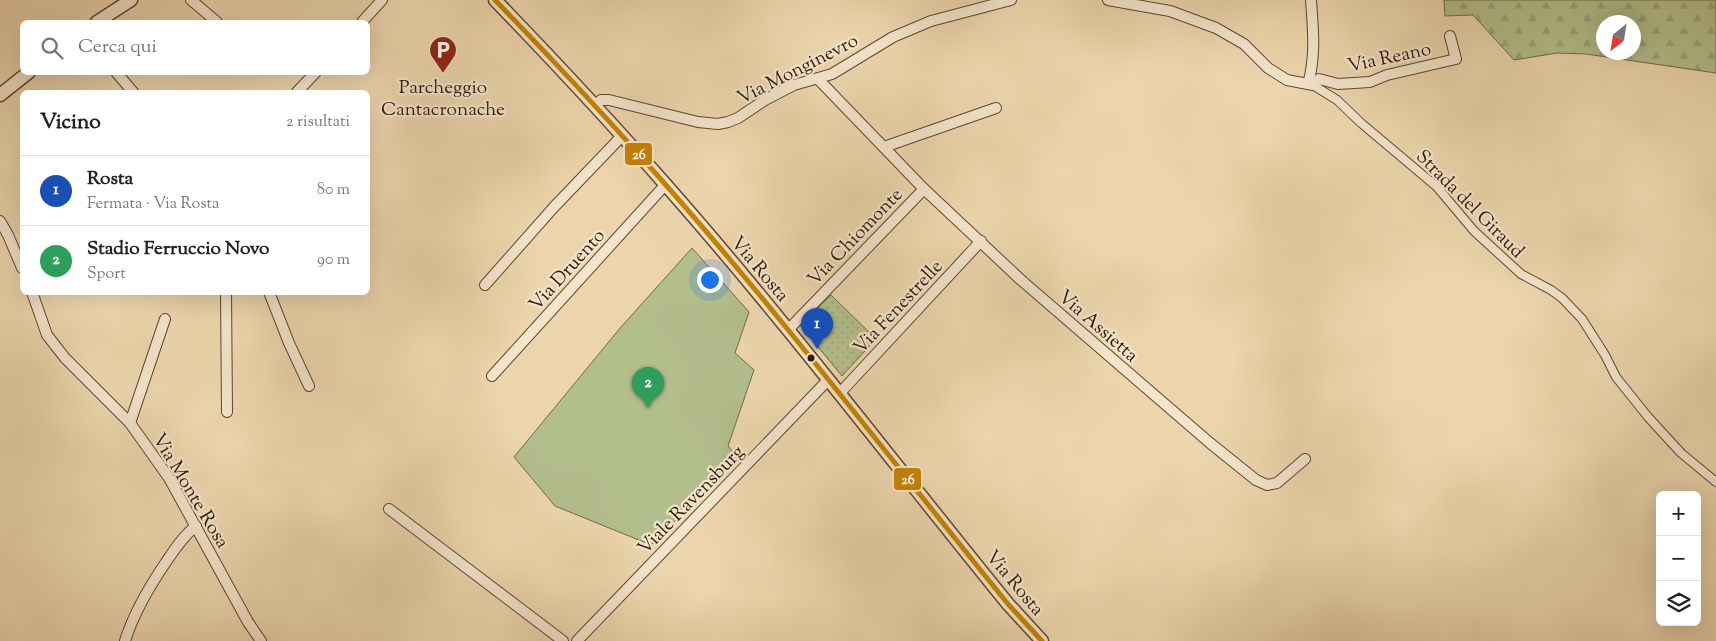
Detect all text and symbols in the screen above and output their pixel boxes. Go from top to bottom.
north arrow [1596,15,1641,60]
search box [20,20,370,75]
street label: Via Monginevro [733,28,863,112]
icon: search [38,34,66,62]
text: Cerca qui [78,34,157,61]
parking icon: Parcheggio Cantacronache [428,35,458,74]
street label: Via Reano [1345,36,1434,80]
place label: Parcheggio Cantacronache [381,75,505,124]
text: Vicino [40,108,101,138]
text: 2 risultati [286,111,350,134]
line badge: 26 [624,142,653,166]
street label: Strada del Giraud [1409,144,1530,265]
text: 26 [632,146,646,166]
text: Rosta [87,166,133,193]
text: 1 [53,179,59,202]
text: 80 m [317,179,350,202]
street label: Via Chiomonte [802,183,910,293]
text: Fermata · Via Rosta [87,193,219,216]
street label: Via Druento [524,224,612,318]
street label: Via Rosta [723,231,795,309]
text: Stadio Ferruccio Novo [87,236,270,263]
text: 2 [52,249,60,272]
text: 90 m [317,249,350,272]
street label: Via Fenestrelle [848,254,950,361]
text: Sport [87,263,126,286]
your location [697,267,723,293]
street label: Via Assietta [1051,284,1144,370]
pin: 1 [801,308,833,349]
unlabelled marker [806,353,816,363]
pin: 2 [632,367,664,408]
street label: Via Monte Rosa [145,429,235,554]
street label: Viale Ravensburg [632,440,751,562]
line badge: 26 [893,467,922,491]
text: 26 [901,471,915,491]
map controls [1656,491,1701,626]
button: + [1656,491,1701,536]
button: − [1656,536,1701,581]
street label: Via Rosta [978,545,1050,623]
button: layers [1656,581,1701,626]

